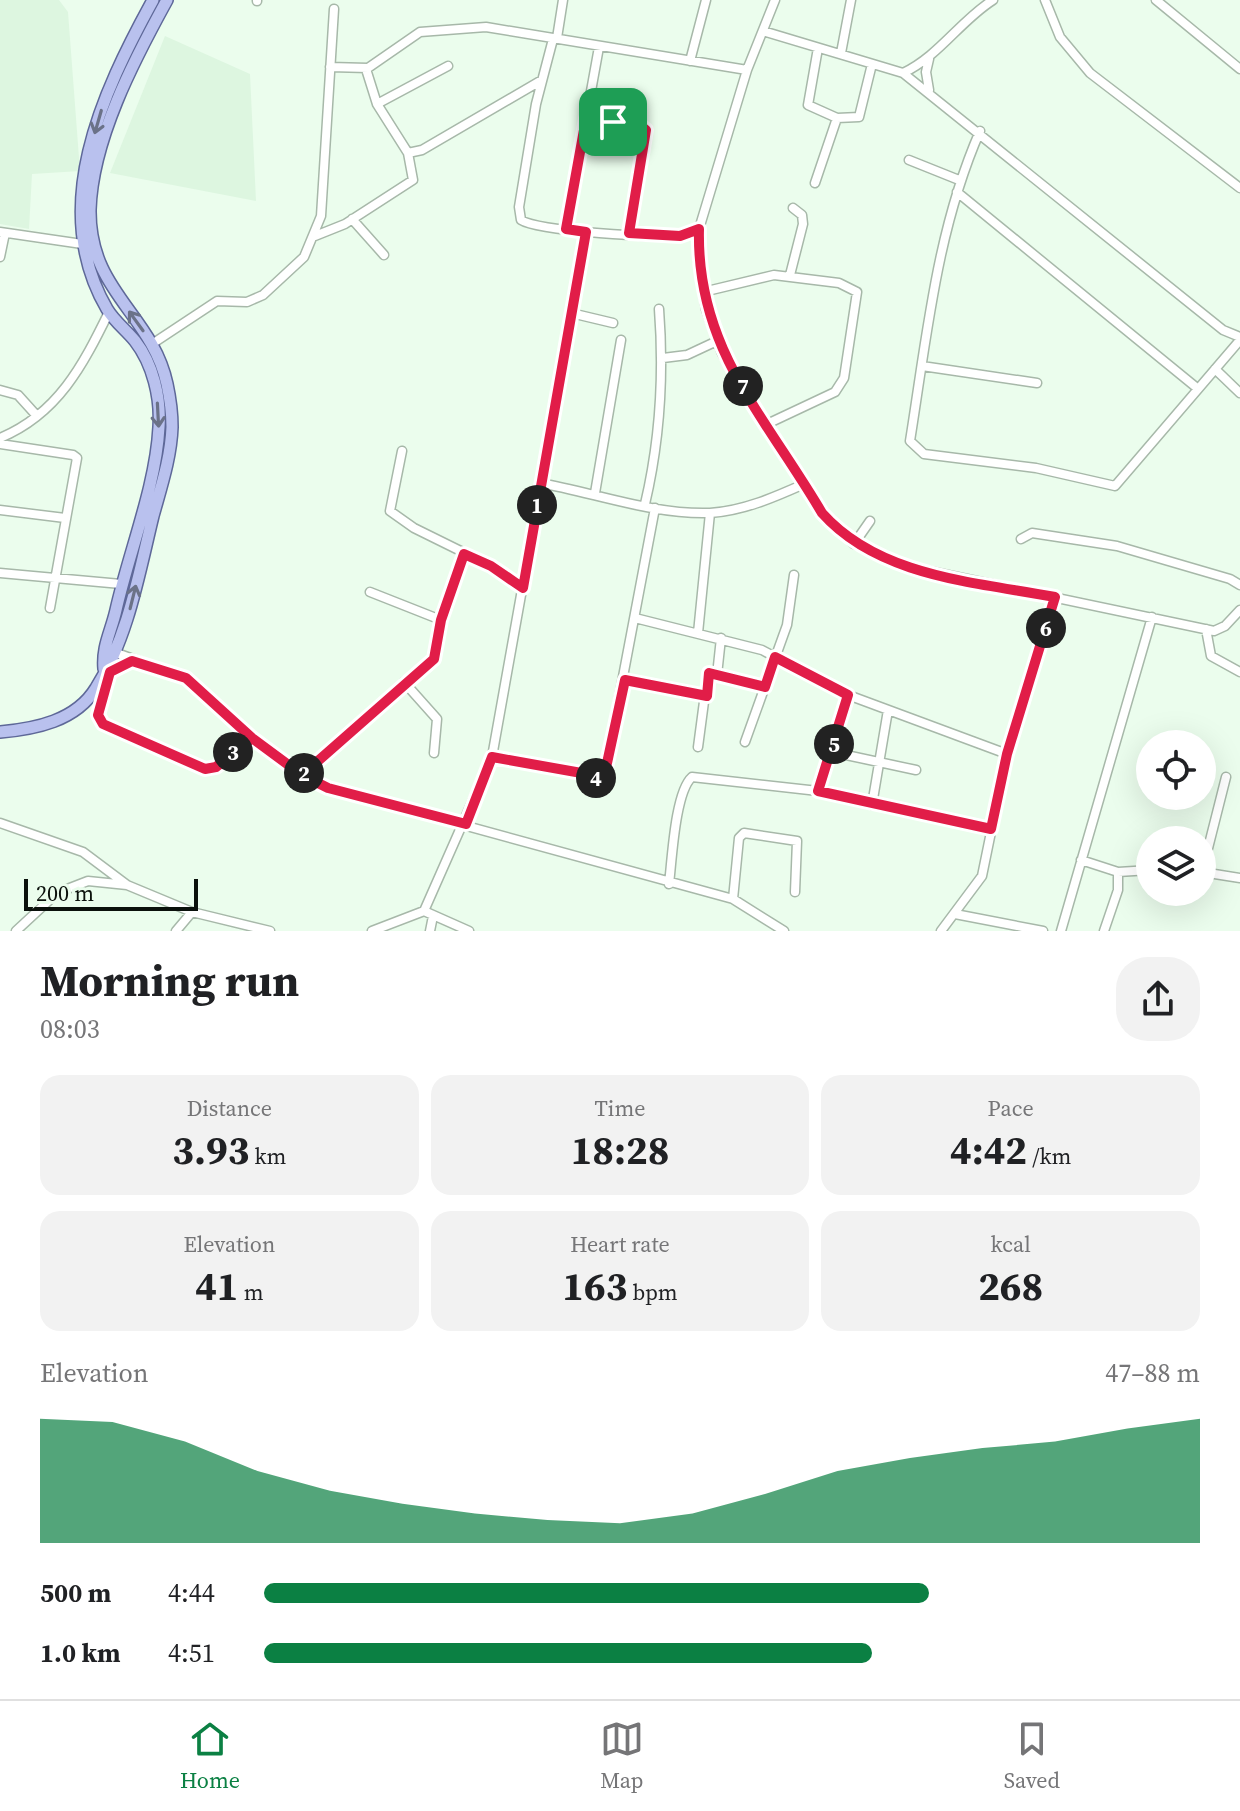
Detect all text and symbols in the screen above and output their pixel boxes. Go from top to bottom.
pin [579,88,647,156]
icon: arrive [591,100,635,144]
one-way arrow [90,108,105,134]
one-way arrow [128,311,145,333]
pin: 7 [723,366,763,406]
text: 7 [737,371,749,401]
one-way arrow [151,401,166,428]
pin: 1 [517,485,557,525]
text: 1 [531,490,543,520]
one-way arrow [126,584,141,610]
pin: 6 [1026,608,1066,648]
text: 6 [1040,613,1052,643]
pin: 5 [814,724,854,764]
text: 5 [828,729,840,759]
map controls [1136,730,1216,906]
button: locate [1136,730,1216,810]
pin: 3 [213,732,253,772]
text: 3 [227,737,239,767]
pin: 2 [284,753,324,793]
text: 2 [298,758,310,788]
pin: 4 [576,758,616,798]
text: 4 [590,763,602,793]
button: layers [1136,826,1216,906]
scale bar [24,875,198,911]
text: 200 m [36,878,94,908]
text: Morning run [40,950,299,1011]
button: share [1116,957,1200,1041]
text: 08:03 [40,1011,100,1047]
text: Distance [187,1093,272,1123]
text: Time [595,1093,645,1123]
text: Pace [988,1093,1034,1123]
text: 3.93 [172,1123,249,1177]
text: 18:28 [571,1123,669,1177]
text: 4:42 [950,1123,1027,1177]
text: km [249,1141,286,1171]
text: /km [1027,1141,1071,1171]
text: Elevation [183,1229,275,1259]
text: Heart rate [570,1229,670,1259]
text: kcal [991,1229,1031,1259]
text: 41 [195,1259,239,1313]
text: 163 [562,1259,627,1313]
text: 268 [978,1259,1043,1313]
text: m [239,1277,263,1307]
text: bpm [627,1277,678,1307]
text: Elevation [40,1355,149,1391]
text: 47–88 m [1105,1355,1200,1391]
text: 500 m [40,1575,111,1611]
text: 4:44 [168,1575,215,1611]
text: 1.0 km [40,1635,121,1671]
text: 4:51 [168,1635,215,1671]
tab: Home [180,1717,240,1795]
tab: Map [600,1717,644,1795]
tab: Saved [1004,1717,1060,1795]

